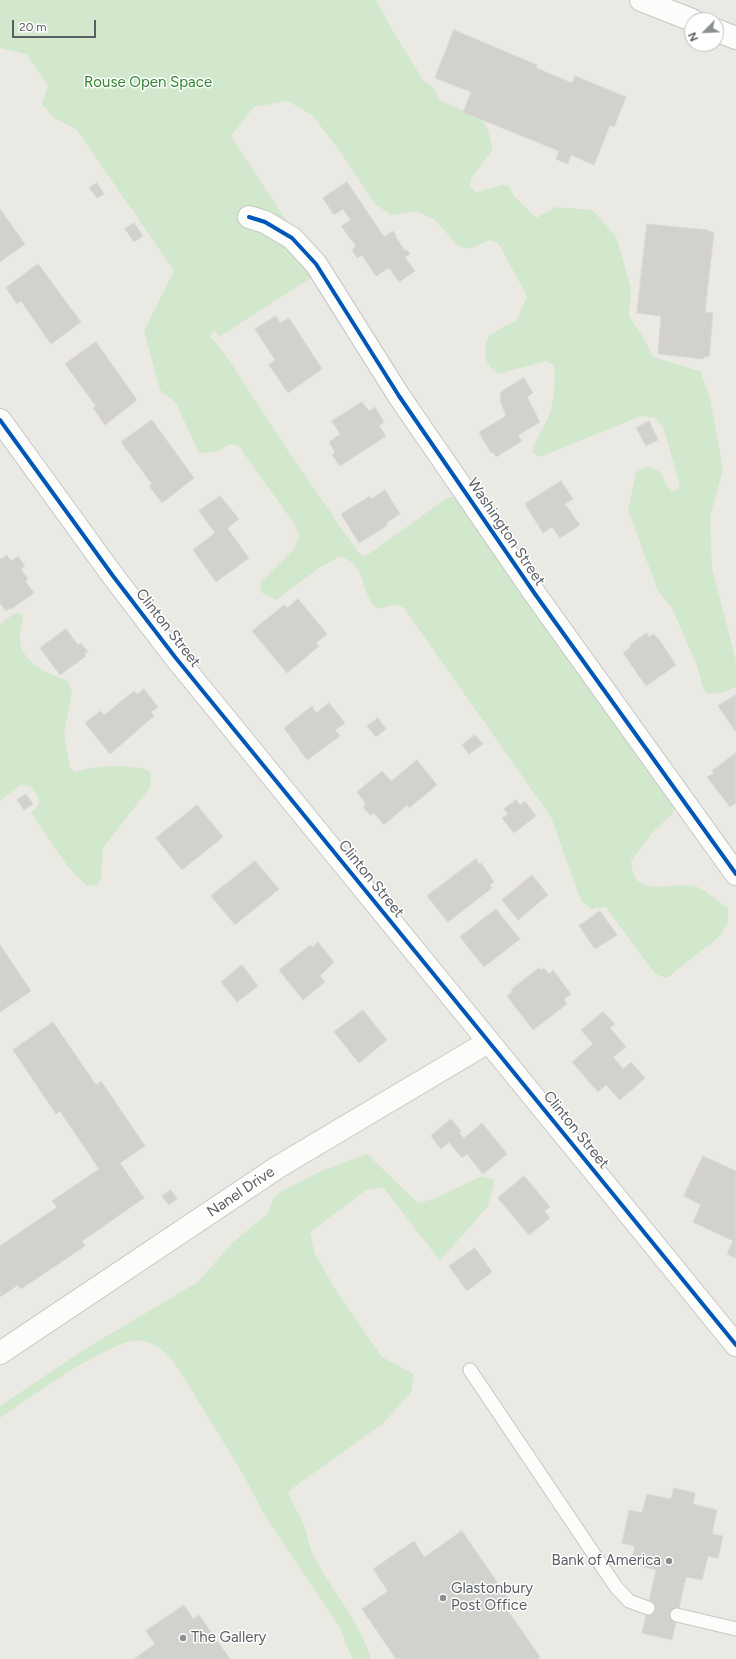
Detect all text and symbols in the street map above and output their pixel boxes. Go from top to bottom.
scale bar [14,12,98,38]
north arrow [684,12,724,52]
text: 20 m [19,20,47,34]
text: N [686,30,701,43]
park label: Rouse Open Space [84,74,212,92]
street label: Washington Street [463,475,549,589]
street label: Clinton Street [132,585,204,671]
street label: Clinton Street [334,837,408,921]
street label: Clinton Street [539,1088,613,1172]
street label: Nanel Drive [204,1163,278,1221]
place label: Bank of America [551,1552,661,1570]
marker: Bank of America [664,1556,674,1566]
place label: Glastonbury Post Office [451,1580,533,1615]
marker: Glastonbury Post Office [438,1593,448,1603]
place label: The Gallery [191,1629,266,1647]
marker: The Gallery [178,1633,188,1643]

